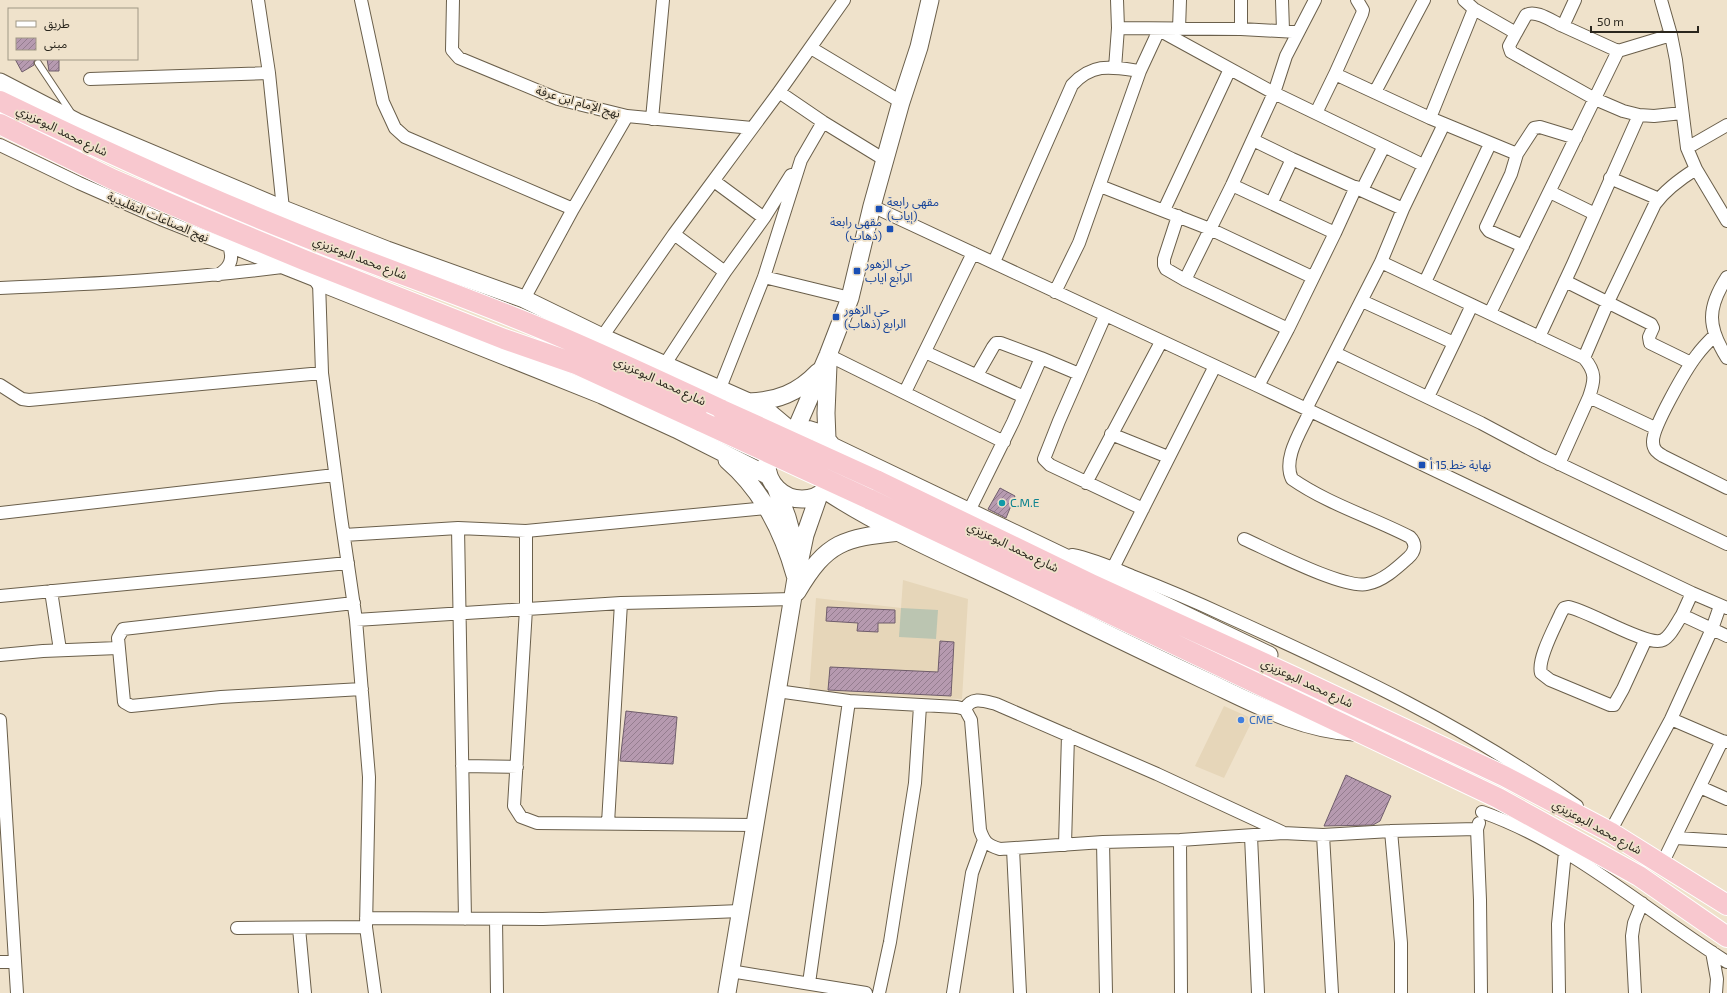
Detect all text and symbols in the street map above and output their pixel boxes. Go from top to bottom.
legend [8,8,138,60]
scale bar [1591,8,1698,34]
text: 50 m [1597,14,1624,28]
text: طريق [44,16,70,32]
text: مبنى [44,36,67,51]
street label: نهج الإمام ابن عرفة [534,82,622,123]
street label: شارع محمد البوعزيزي [13,102,110,162]
street label: نهج الصناعات التقليدية [104,188,211,247]
place label: مقهى رابعة (إياب) [887,194,939,224]
marker: مقهى رابعة (إياب) [874,204,884,214]
place label: مقهى رابعة (ذهاب) [830,214,882,243]
marker: مقهى رابعة (ذهاب) [885,224,895,234]
street label: شارع محمد البوعزيزي [310,233,409,285]
place label: حي الزهور الرابع اياب [864,256,913,287]
marker: حي الزهور الرابع اياب [852,266,862,276]
place label: حي الزهور الرابع (ذهاب) [843,302,906,333]
marker: حي الزهور الرابع (ذهاب) [831,312,841,322]
street label: شارع محمد البوعزيزي [611,353,709,411]
place label: نهاية خط 15 أ [1430,457,1491,472]
marker: نهاية خط 15 أ [1417,460,1427,470]
place label: C.M.E [1010,495,1040,509]
marker: C.M.E [997,498,1007,508]
street label: شارع محمد البوعزيزي [964,518,1061,578]
street label: شارع محمد البوعزيزي [1258,655,1356,713]
place label: CME [1249,712,1273,726]
marker: CME [1236,715,1246,725]
street label: شارع محمد البوعزيزي [1549,796,1644,860]

